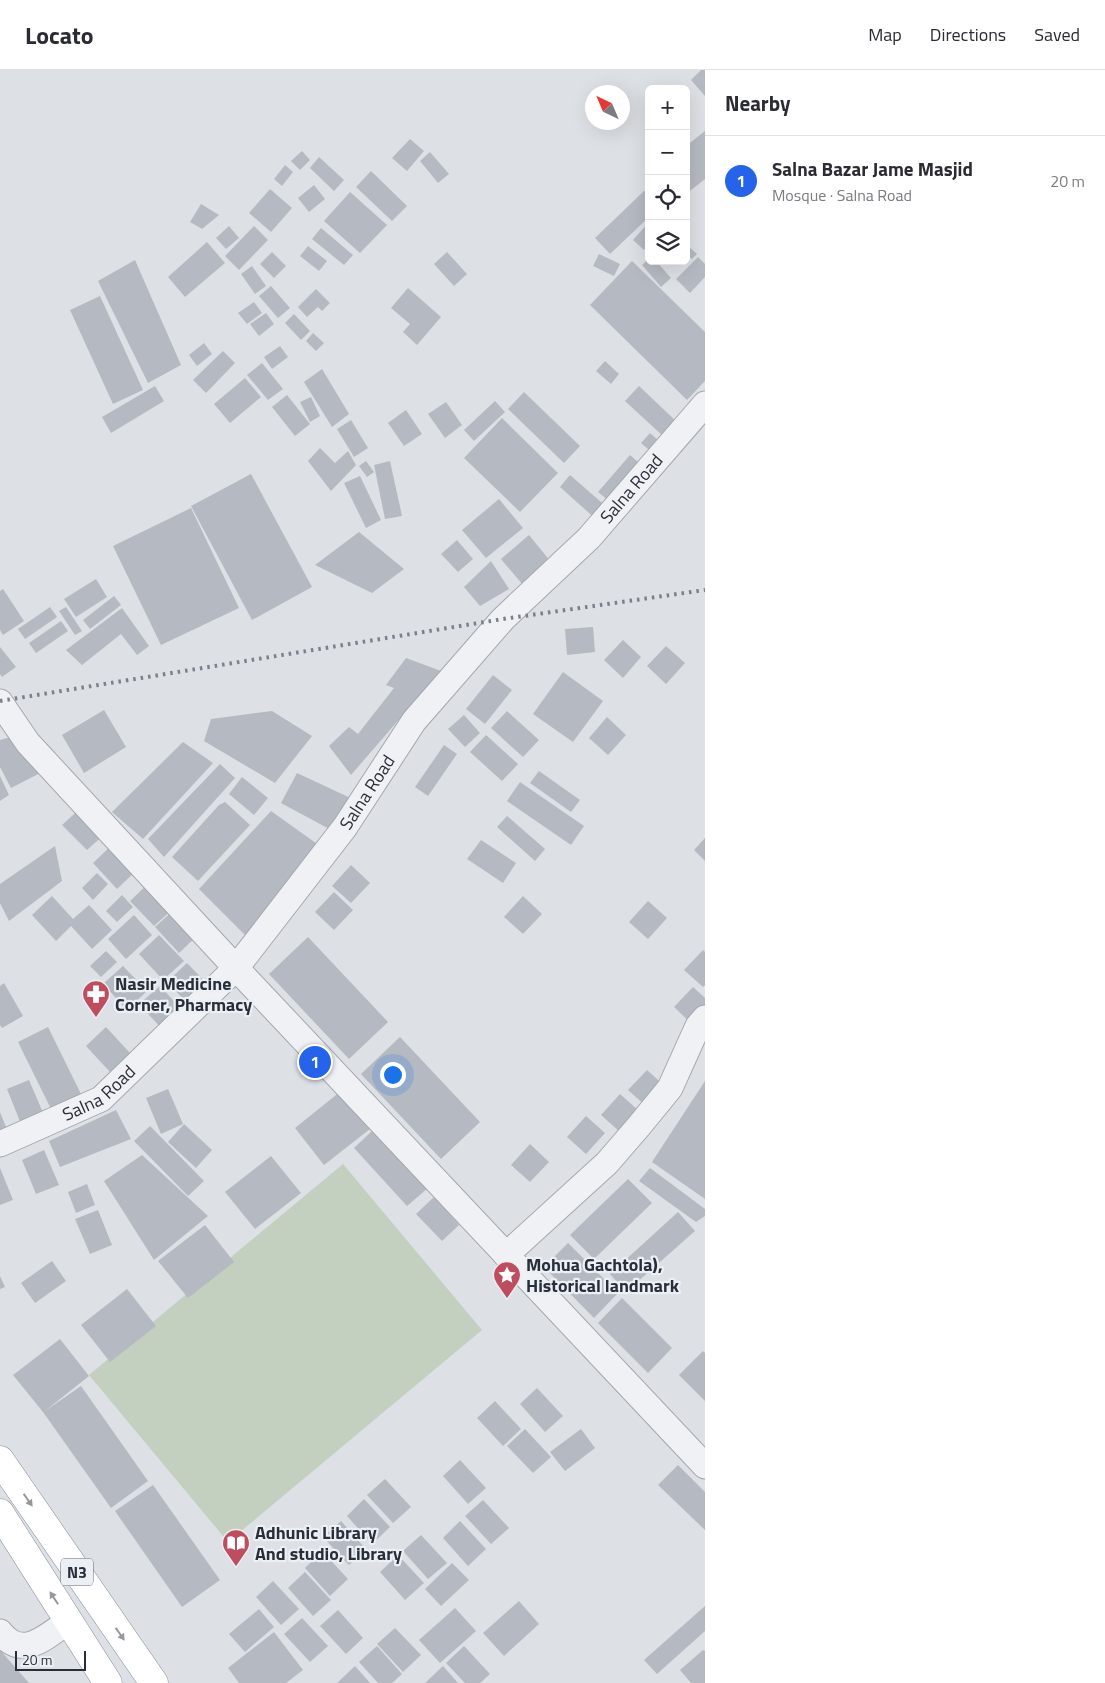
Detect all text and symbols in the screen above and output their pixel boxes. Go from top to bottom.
text: Locato [25,17,94,53]
text: Map [868,21,902,48]
text: Directions [930,21,1006,48]
text: Saved [1034,21,1080,48]
north arrow [585,85,630,130]
map controls [645,85,690,265]
button: + [645,85,690,130]
text: Nearby [725,87,790,119]
button: − [645,130,690,175]
text: Salna Bazar Jame Masjid [772,154,973,183]
text: 1 [737,169,745,193]
text: 20 m [1050,169,1085,193]
button: locate [645,175,690,220]
text: Mosque · Salna Road [772,183,912,207]
button: layers [645,220,690,265]
street label: Salna Road [593,448,669,529]
street label: Salna Road [333,749,401,835]
place label: Nasir Medicine Corner, Pharmacy [115,970,252,1018]
pharmacy icon: Nasir Medicine Corner, Pharmacy [81,979,111,1018]
pin: 1 [299,1043,331,1081]
street label: Salna Road [58,1058,141,1128]
your location [380,1062,406,1088]
place label: Mohua Gachtola), Historical landmark [526,1251,680,1299]
place icon: Mohua Gachtola), Historical landmark [492,1260,522,1299]
one-way arrow [23,1494,33,1507]
place label: Adhunic Library And studio, Library [255,1519,402,1567]
library icon: Adhunic Library And studio, Library [221,1528,251,1567]
road number: N3 [61,1558,93,1585]
one-way arrow [49,1591,59,1604]
one-way arrow [115,1627,125,1641]
scale bar [15,1648,86,1671]
text: 20 m [22,1649,52,1670]

